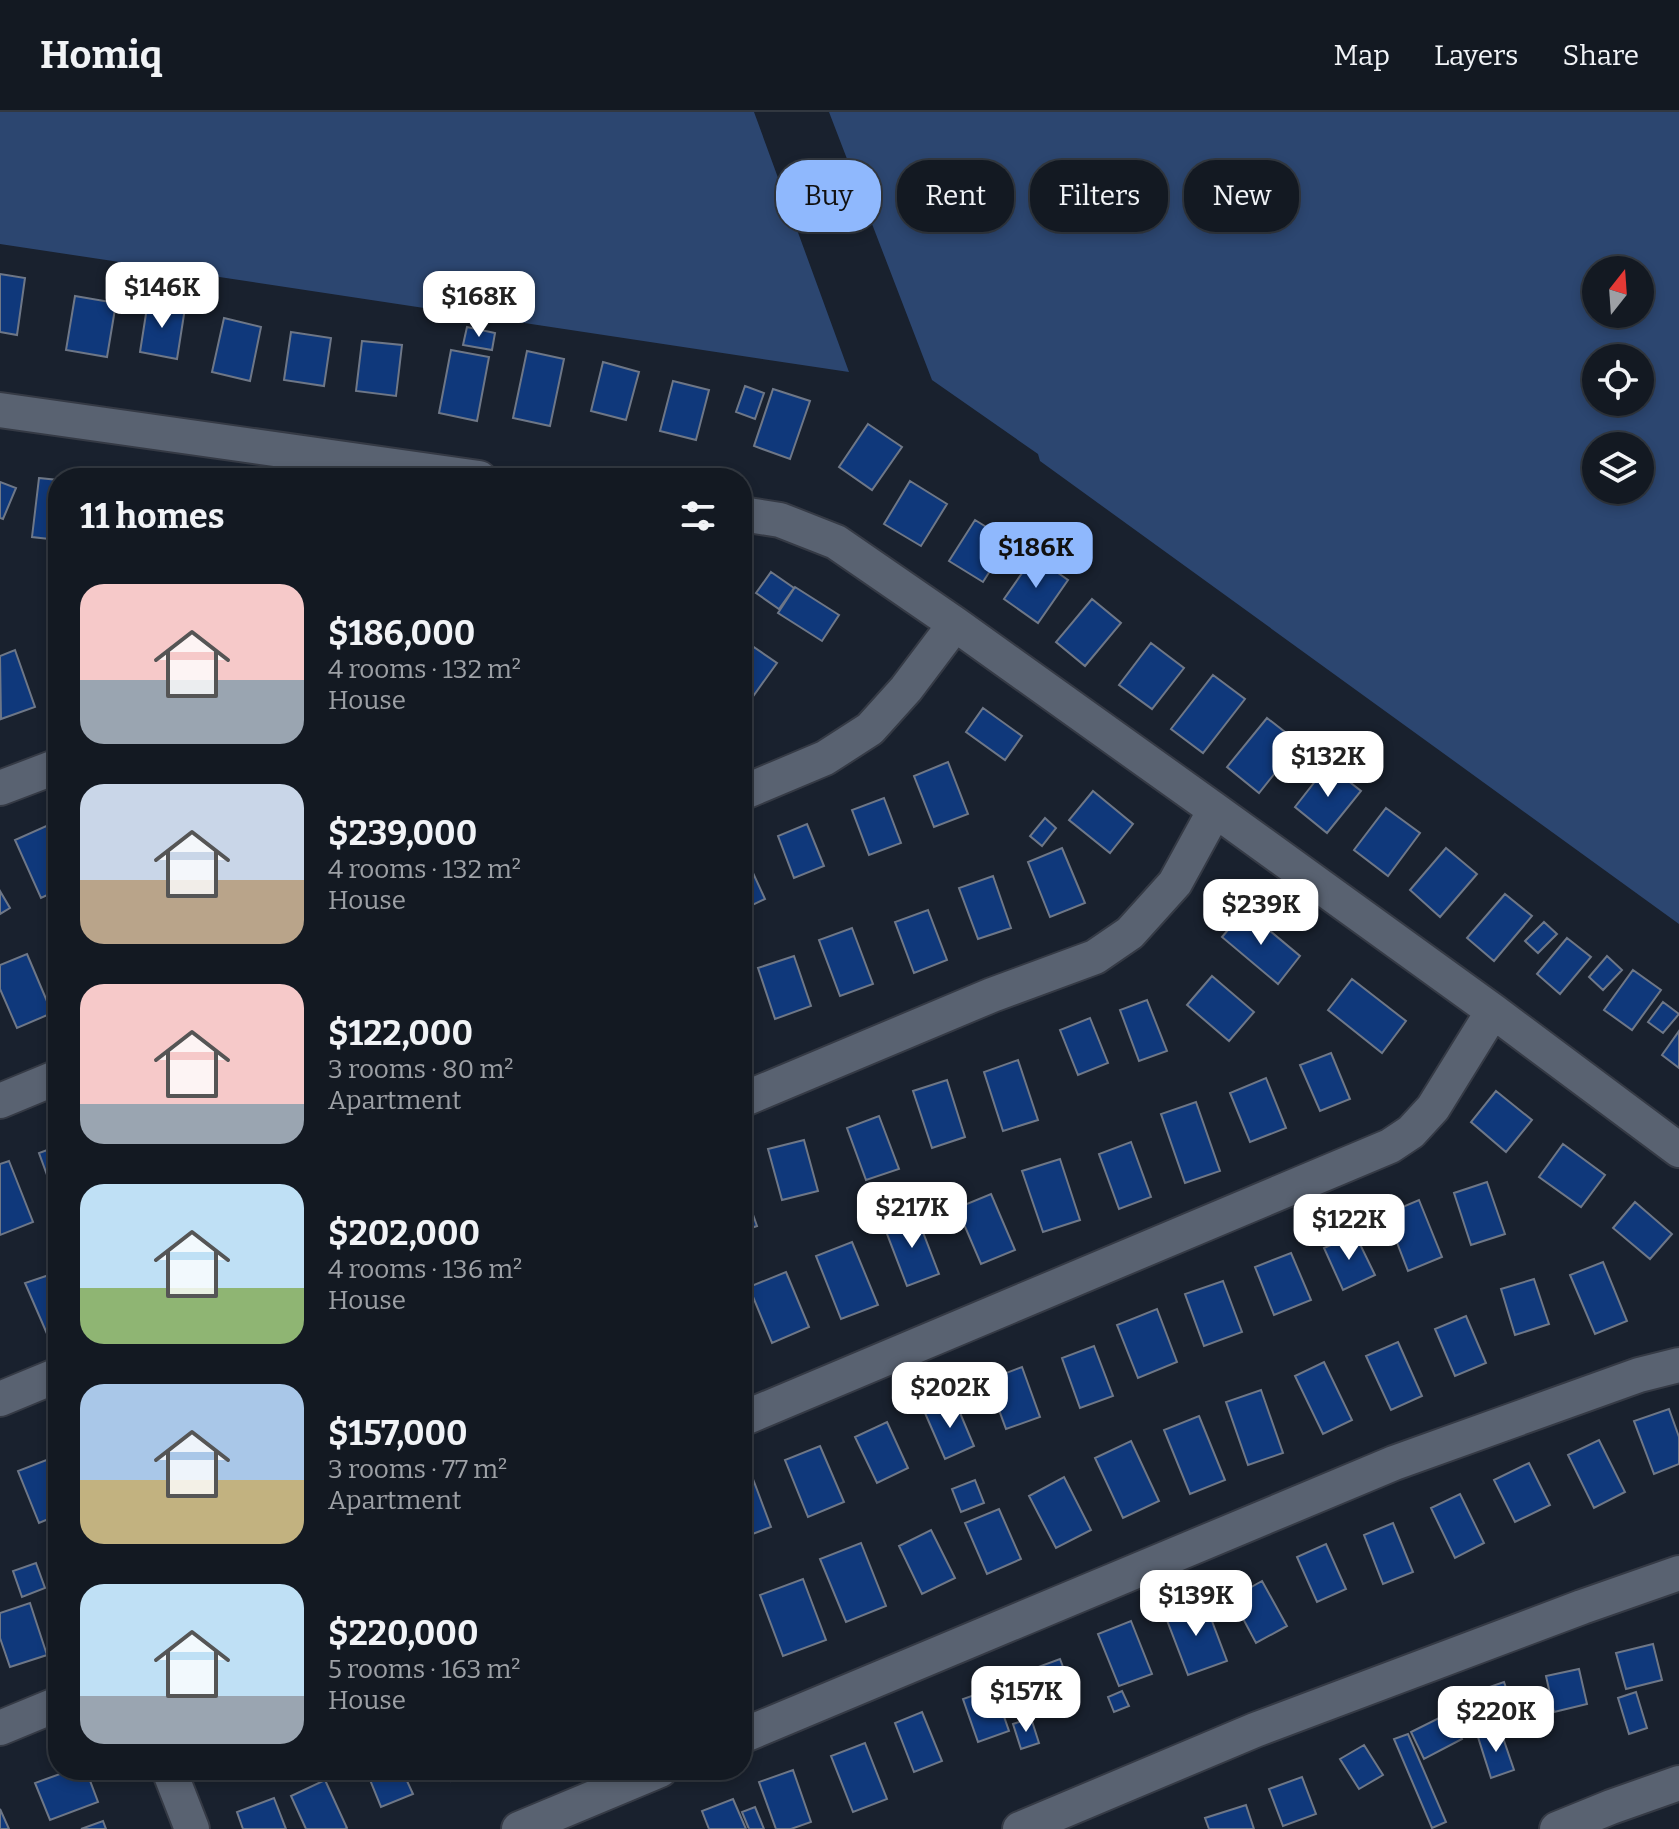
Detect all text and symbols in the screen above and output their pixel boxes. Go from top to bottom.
text: Homiq [40,32,162,78]
text: Map [1333,39,1390,72]
text: Layers [1434,39,1518,72]
text: Share [1562,39,1639,72]
chip: Buy [776,160,881,232]
chip: Rent [897,160,1014,232]
chip: Filters [1030,160,1168,232]
chip: New [1184,160,1299,232]
north arrow [1582,256,1654,328]
map controls [1582,256,1654,504]
pin: $146K [106,262,218,330]
pin: $168K [423,271,535,339]
text: $146K [124,272,200,303]
text: $168K [441,281,517,312]
button: locate [1582,344,1654,416]
button: layers [1582,432,1654,504]
icon: filters [676,494,720,538]
text: 11 homes [80,496,225,537]
pin: $186K [980,522,1092,590]
text: $186K [998,532,1074,563]
text: $186,000 [328,613,475,654]
icon: home [144,616,240,712]
text: 4 rooms · 132 m² [328,654,521,685]
text: House [328,685,406,716]
pin: $132K [1272,731,1384,799]
text: $132K [1290,741,1366,772]
text: $239,000 [328,813,477,854]
icon: home [144,816,240,912]
text: 4 rooms · 132 m² [328,854,521,885]
pin: $239K [1205,879,1317,947]
text: House [328,885,406,916]
text: $239K [1221,889,1301,920]
text: $122,000 [328,1013,473,1054]
icon: home [144,1016,240,1112]
text: 3 rooms · 80 m² [328,1054,513,1085]
text: Apartment [328,1085,461,1116]
pin: $217K [856,1182,968,1250]
text: $217K [875,1192,949,1223]
pin: $122K [1293,1194,1405,1262]
text: $122K [1312,1204,1386,1235]
text: $202,000 [328,1213,480,1254]
icon: home [144,1216,240,1312]
text: 4 rooms · 136 m² [328,1254,522,1285]
text: House [328,1285,406,1316]
pin: $202K [894,1362,1006,1430]
text: $202K [910,1372,990,1403]
text: $157,000 [328,1413,468,1454]
icon: home [144,1416,240,1512]
text: 3 rooms · 77 m² [328,1454,507,1485]
text: Apartment [328,1485,461,1516]
pin: $139K [1140,1570,1252,1638]
text: $139K [1158,1580,1234,1611]
text: $220,000 [328,1613,479,1654]
icon: home [144,1616,240,1712]
text: 5 rooms · 163 m² [328,1654,521,1685]
pin: $157K [970,1666,1082,1734]
text: $157K [989,1676,1063,1707]
text: House [328,1685,406,1716]
pin: $220K [1440,1686,1552,1754]
text: $220K [1456,1696,1536,1727]

